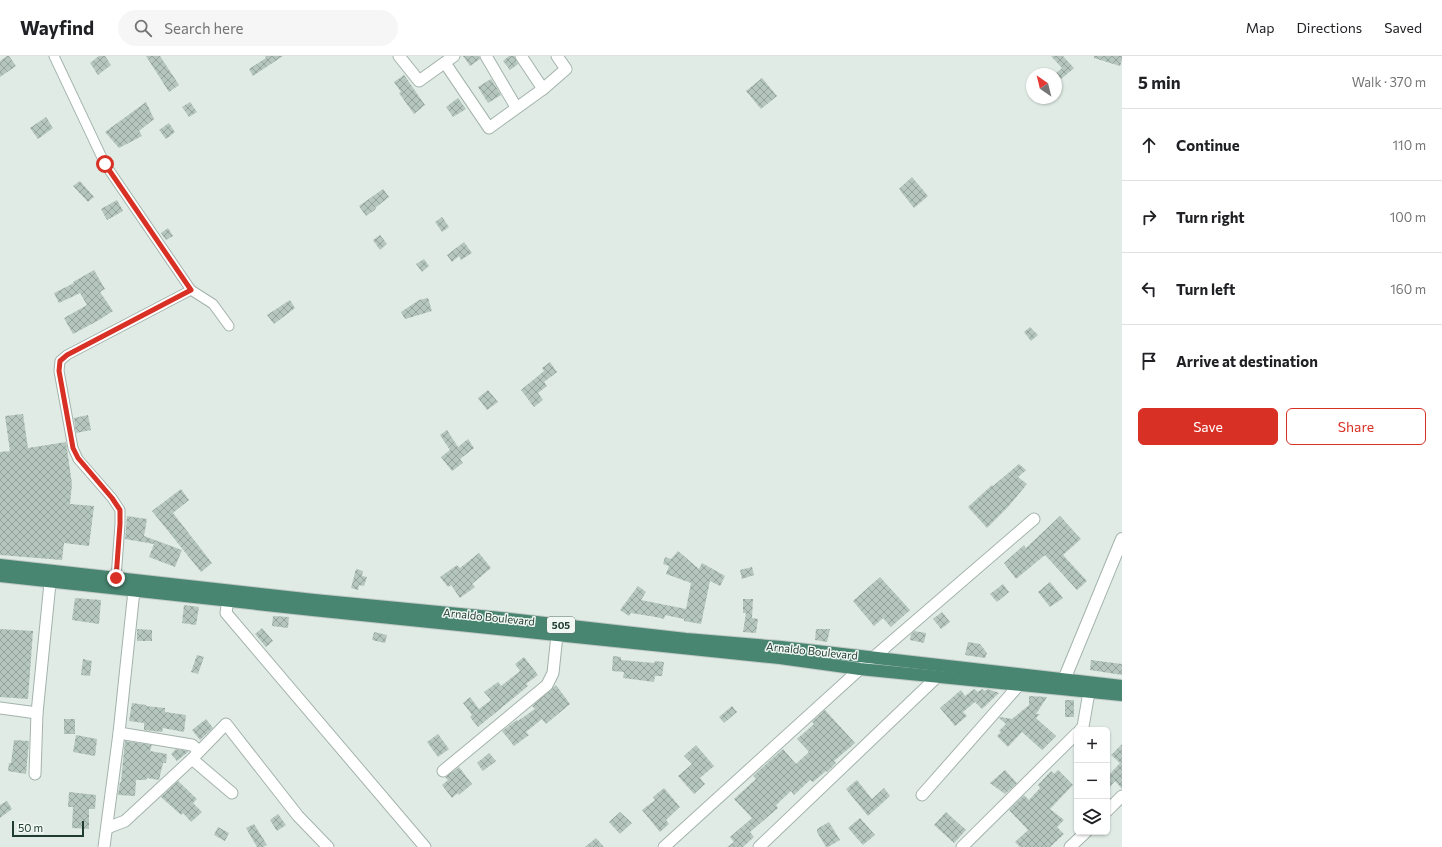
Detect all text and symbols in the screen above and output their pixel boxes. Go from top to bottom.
search box [118,10,398,46]
text: Wayfind [20,16,94,39]
icon: search [132,17,154,39]
text: Search here [164,19,244,37]
text: Map [1246,19,1275,36]
text: Directions [1297,19,1362,36]
text: Saved [1384,19,1422,36]
north arrow [1026,68,1062,104]
text: 5 min [1138,72,1181,93]
text: Walk · 370 m [1352,74,1426,90]
icon: ahead [1138,134,1160,156]
text: Continue [1176,136,1240,154]
text: 110 m [1393,137,1426,153]
route start [96,155,114,173]
icon: right [1138,206,1160,228]
text: Turn right [1176,208,1245,226]
text: 100 m [1390,209,1426,225]
icon: left [1138,278,1160,300]
text: Turn left [1176,280,1235,298]
text: 160 m [1390,281,1426,297]
icon: arrive [1138,350,1160,372]
text: Arrive at destination [1176,352,1318,370]
button: Save [1138,408,1278,445]
button: Share [1286,408,1426,445]
route end [107,569,125,587]
street label: Arnaldo Boulevard [443,605,535,628]
road number: 505 [547,617,575,633]
street label: Arnaldo Boulevard [766,639,858,662]
map controls [1074,727,1110,835]
button: + [1074,727,1110,763]
button: − [1074,763,1110,799]
button: layers [1074,799,1110,835]
scale bar [12,819,84,838]
text: 50 m [18,821,43,834]

